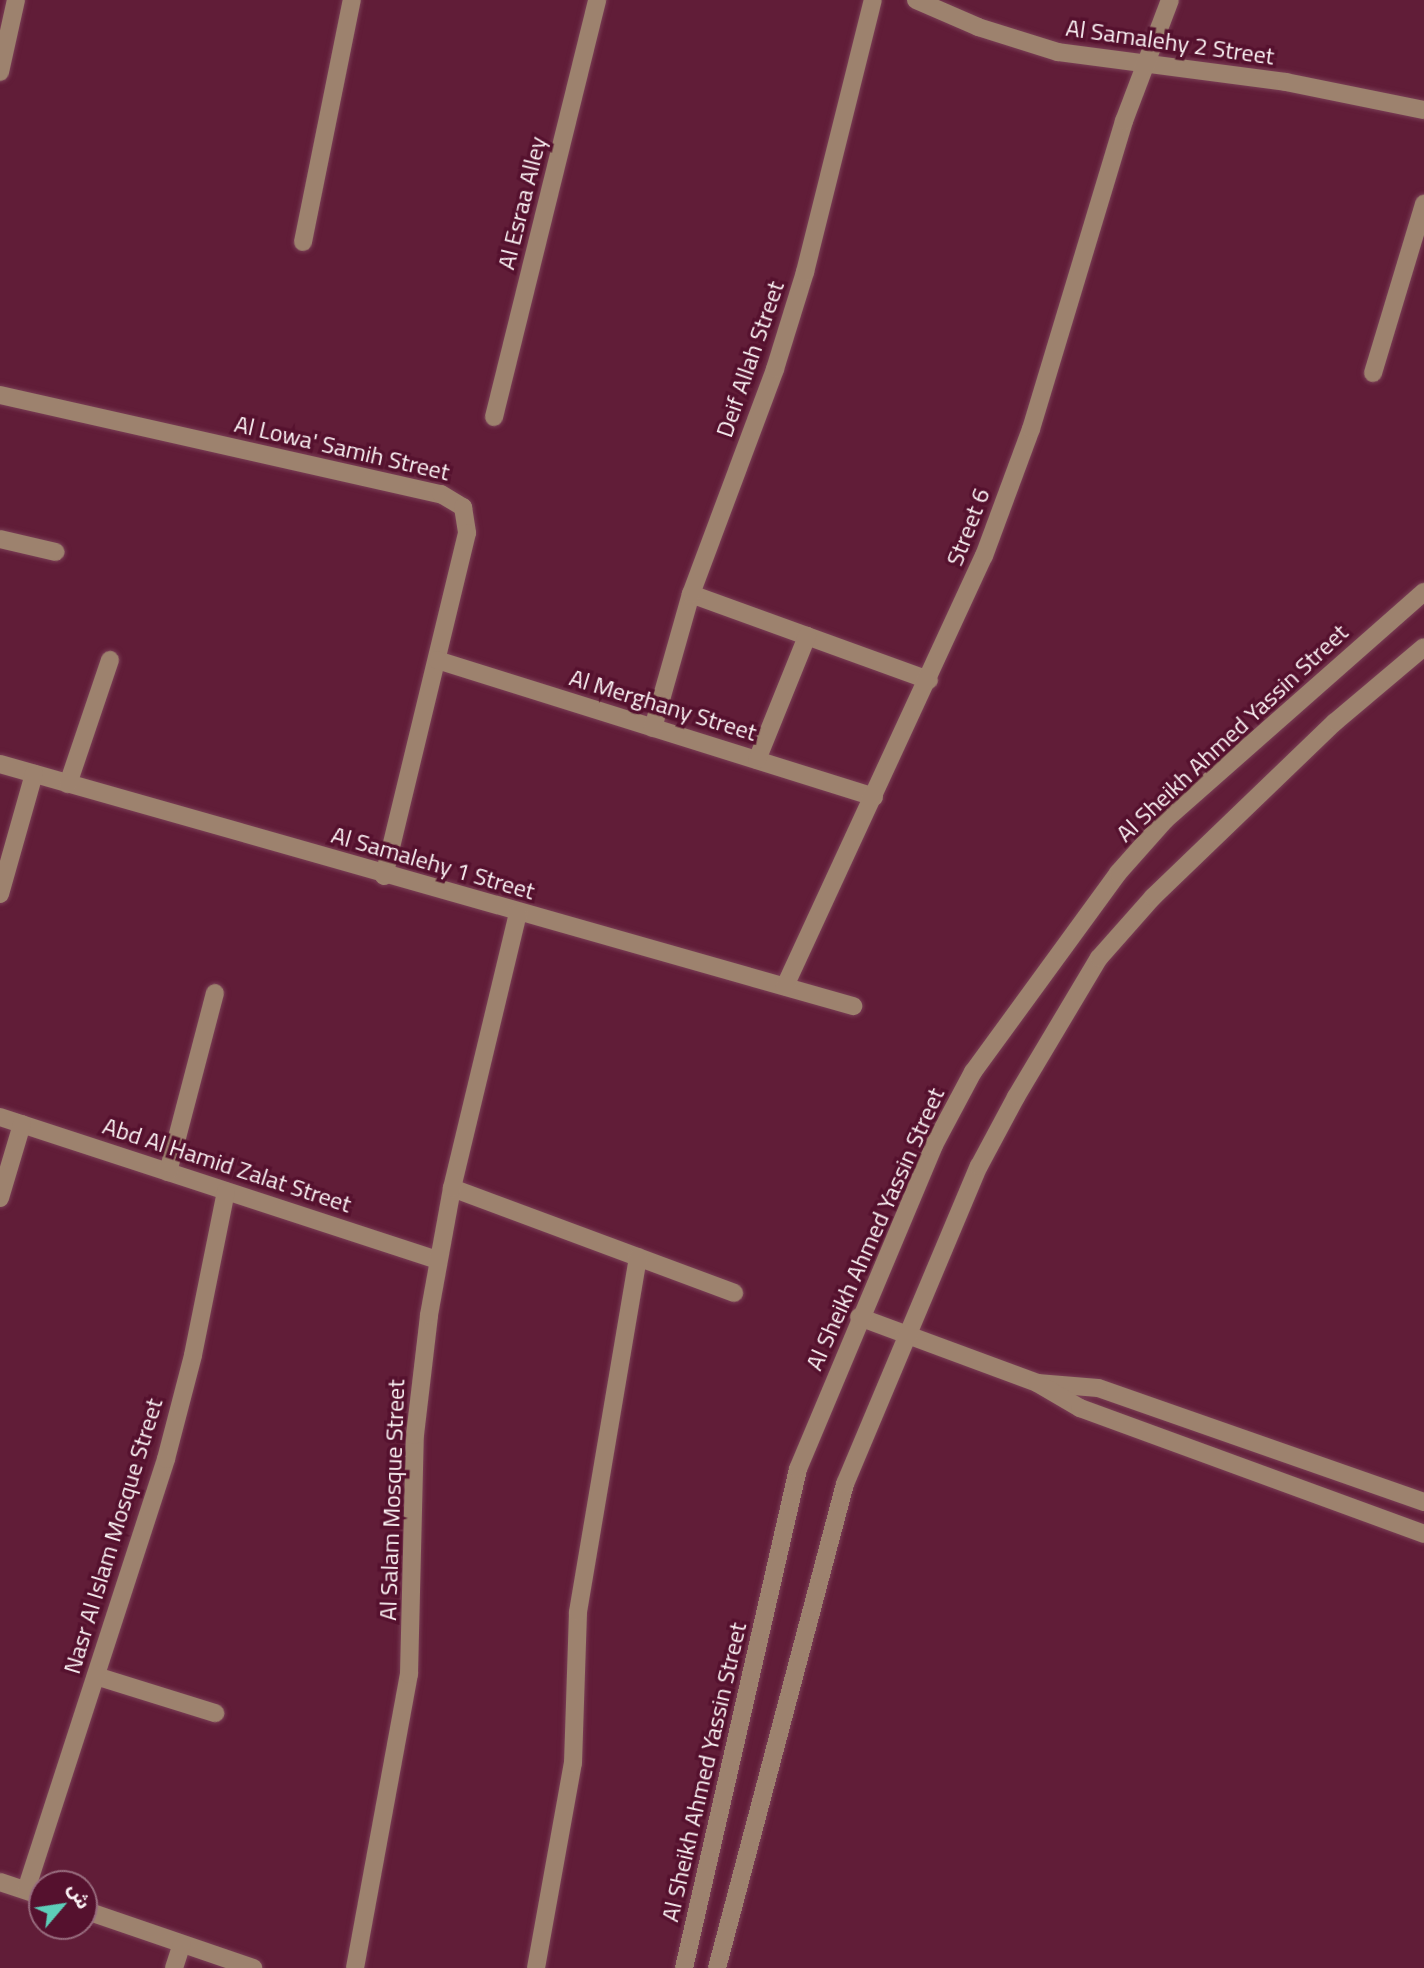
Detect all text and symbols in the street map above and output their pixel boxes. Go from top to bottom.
street label: Al Samalehy 2 Street [1064,13,1276,71]
street label: Al Esraa Alley [492,133,552,273]
street label: Deif Allah Street [710,277,790,441]
street label: Al Lowa' Samih Street [232,409,452,487]
street label: Street 6 [940,484,996,570]
street label: Al Sheikh Ahmed Yassin Street [1110,618,1354,848]
street label: Al Merghany Street [566,663,760,747]
street label: Al Samalehy 1 Street [328,820,538,906]
street label: Al Sheikh Ahmed Yassin Street [800,1083,950,1375]
street label: Abd Al Hamid Zalat Street [99,1111,355,1219]
street label: Al Salam Mosque Street [373,1379,411,1621]
street label: Nasr Al Islam Mosque Street [57,1395,169,1677]
street label: Al Sheikh Ahmed Yassin Street [656,1619,752,1925]
north arrow [28,1870,98,1940]
text: ش [61,1877,99,1914]

